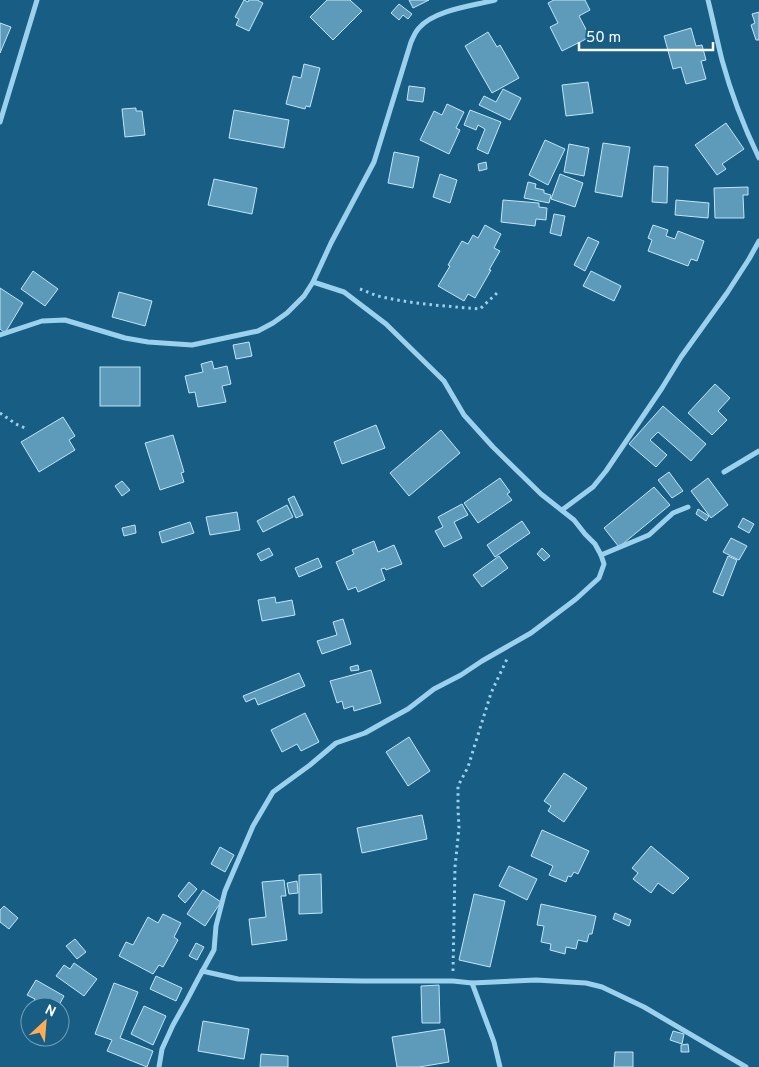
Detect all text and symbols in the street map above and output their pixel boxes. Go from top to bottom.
scale bar [579,20,713,52]
text: 50 m [586,29,621,48]
north arrow [20,997,70,1047]
text: N [42,1002,58,1022]

